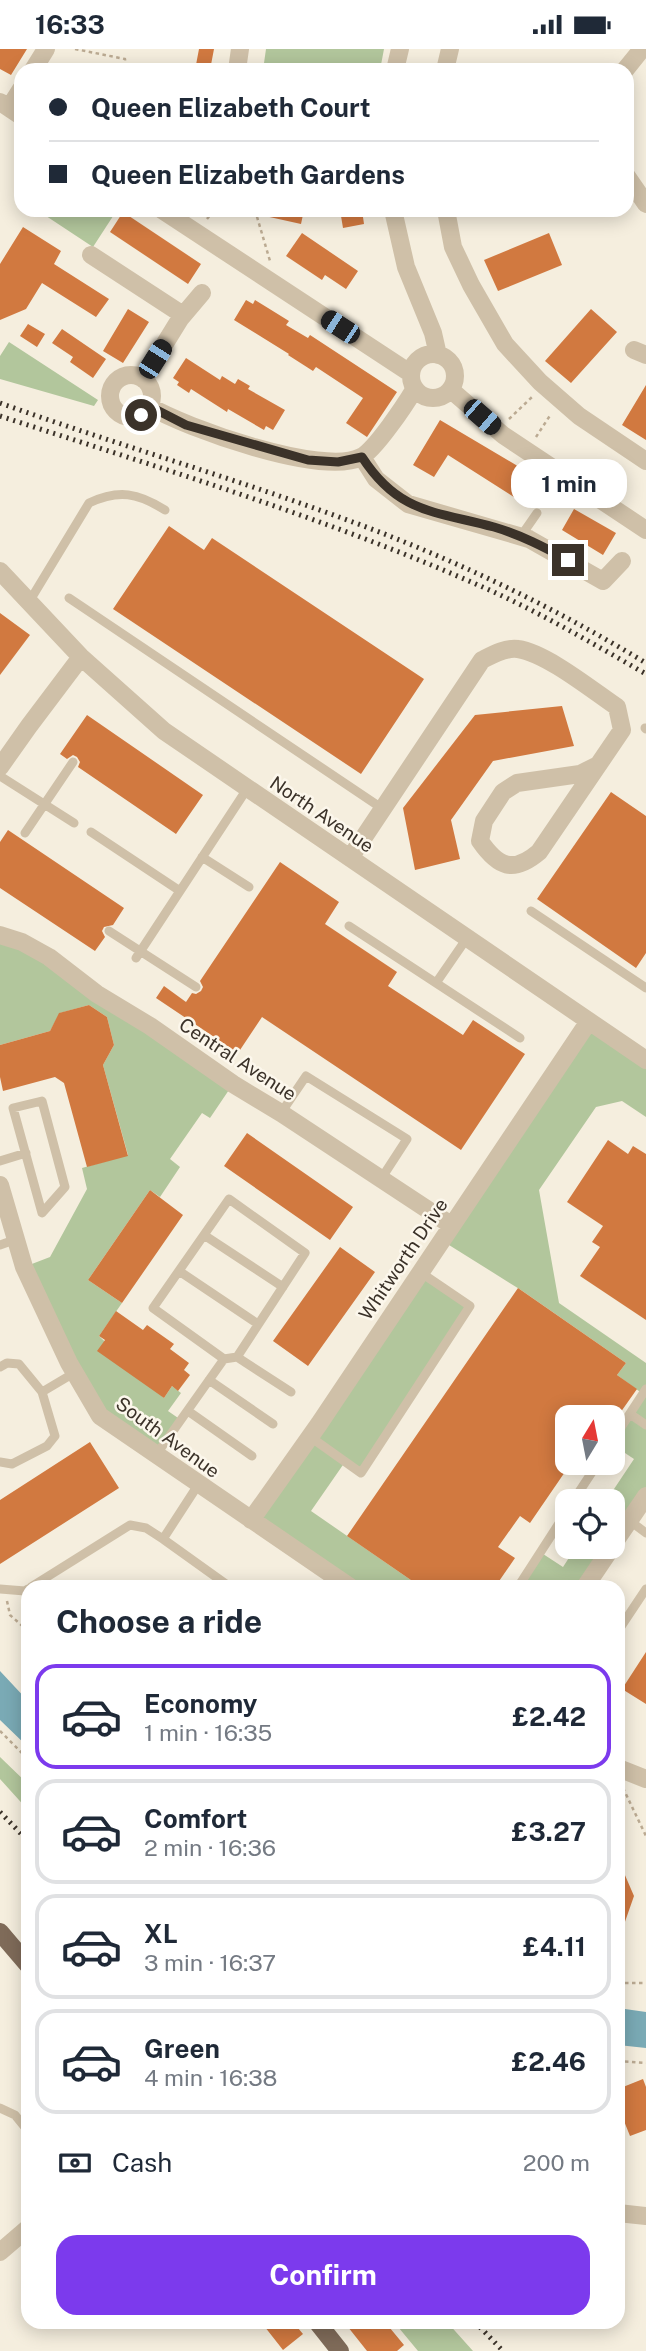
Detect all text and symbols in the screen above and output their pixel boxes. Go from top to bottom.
text: 16:33 [35,9,105,40]
text: Queen Elizabeth Court [91,92,371,123]
text: Queen Elizabeth Gardens [91,159,405,190]
car [317,307,364,347]
car [135,336,176,382]
car [460,395,505,439]
route start [125,399,157,431]
callout: 1 min [510,459,626,507]
text: 1 min [541,470,597,497]
route end [552,544,584,576]
street label: North Avenue [266,771,378,857]
street label: Central Avenue [175,1013,301,1105]
street label: Whitworth Drive [354,1194,452,1324]
street label: South Avenue [112,1392,224,1482]
north arrow [555,1405,625,1475]
map controls [555,1405,625,1559]
button: locate [555,1489,625,1559]
text: Choose a ride [56,1603,262,1640]
icon: car [60,1685,123,1748]
text: Economy [144,1688,257,1719]
text: £2.42 [512,1701,586,1732]
text: 1 min · 16:35 [144,1719,272,1746]
icon: car [60,1800,123,1863]
text: Comfort [144,1803,247,1834]
text: £3.27 [512,1816,586,1847]
text: 2 min · 16:36 [144,1834,276,1861]
icon: car [60,1915,123,1978]
text: XL [144,1918,178,1949]
text: £4.11 [523,1931,586,1962]
text: 3 min · 16:37 [144,1949,276,1976]
icon: car [60,2030,123,2093]
text: Green [144,2033,220,2064]
text: £2.46 [511,2046,586,2077]
text: 4 min · 16:38 [144,2064,277,2091]
icon: cash [56,2144,94,2182]
text: Cash [112,2147,172,2178]
text: 200 m [523,2149,590,2176]
button: Confirm [56,2235,590,2315]

